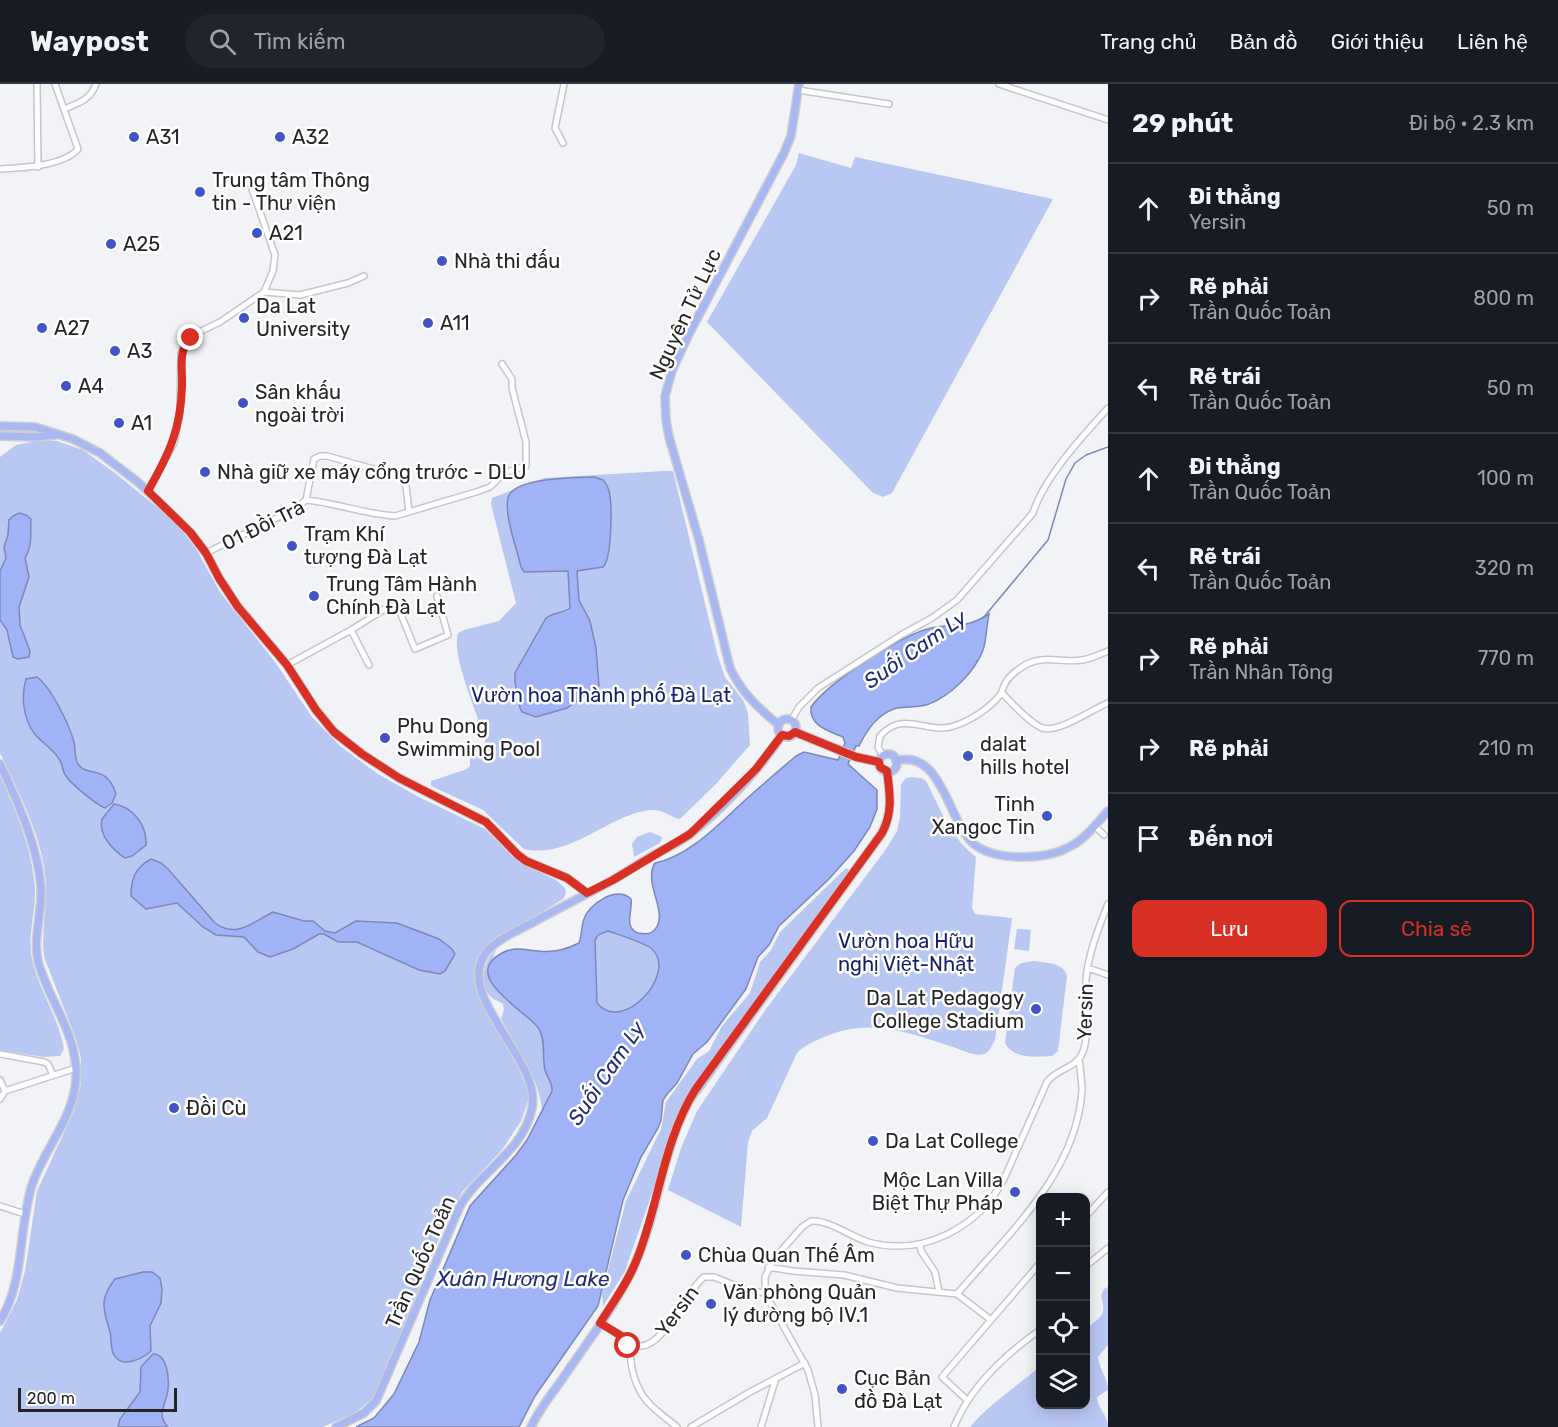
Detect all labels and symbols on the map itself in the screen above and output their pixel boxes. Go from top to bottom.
place label: A31 [146,125,180,149]
place label: A32 [292,125,329,149]
marker: A31 [127,130,141,144]
marker: A32 [273,130,287,144]
place label: Trung tâm Thông tin - Thư viện [212,168,370,215]
marker: Trung tâm Thông tin - Thư viện [193,185,207,199]
place label: A21 [269,221,303,245]
marker: A21 [250,226,264,240]
place label: A25 [123,232,160,256]
marker: A25 [104,237,118,251]
street label: Nguyên Tử Lực [644,245,726,383]
place label: Nhà thi đấu [454,249,560,273]
marker: Nhà thi đấu [435,254,449,268]
place label: Da Lat University [256,294,350,341]
marker: Da Lat University [237,311,251,325]
place label: A11 [440,311,470,335]
place label: A27 [54,316,89,340]
marker: A11 [421,316,435,330]
marker: A27 [35,321,49,335]
route end [177,324,203,350]
place label: A3 [127,339,152,363]
marker: A3 [108,344,122,358]
place label: A4 [78,374,104,398]
marker: A4 [59,379,73,393]
place label: Sân khấu ngoài trời [255,380,344,427]
marker: Sân khấu ngoài trời [236,396,250,410]
place label: A1 [131,411,152,435]
marker: A1 [112,416,126,430]
place label: Nhà giữ xe máy cổng trước - DLU [217,460,527,484]
marker: Nhà giữ xe máy cổng trước - DLU [198,465,212,479]
street label: 01 Đồi Trà [218,494,308,555]
place label: Trạm Khí tượng Đà Lạt [304,522,428,569]
marker: Trạm Khí tượng Đà Lạt [285,539,299,553]
place label: Trung Tâm Hành Chính Đà Lạt [326,572,477,619]
marker: Trung Tâm Hành Chính Đà Lạt [307,589,321,603]
water label: Suối Cam Ly [859,604,972,694]
park label: Vườn hoa Thành phố Đà Lạt [471,683,731,707]
place label: Phu Dong Swimming Pool [397,714,540,761]
marker: Phu Dong Swimming Pool [378,731,392,745]
place label: dalat hills hotel [980,732,1069,779]
marker: dalat hills hotel [961,749,975,763]
place label: Tinh Xangoc Tin [932,792,1035,839]
marker: Tinh Xangoc Tin [1040,809,1054,823]
park label: Vườn hoa Hữu nghị Việt-Nhật [838,929,974,976]
street label: Yersin [1072,983,1098,1041]
place label: Da Lat Pedagogy College Stadium [866,986,1024,1033]
marker: Da Lat Pedagogy College Stadium [1029,1002,1043,1016]
water label: Suối Cam Ly [562,1015,651,1130]
place label: Đồi Cù [186,1096,247,1120]
marker: Đồi Cù [167,1101,181,1115]
place label: Da Lat College [885,1129,1019,1153]
marker: Da Lat College [866,1134,880,1148]
place label: Mộc Lan Villa Biệt Thự Pháp [872,1168,1003,1215]
marker: Mộc Lan Villa Biệt Thự Pháp [1008,1185,1022,1199]
street label: Trần Quốc Toản [380,1192,460,1332]
place label: Chùa Quan Thế Âm [698,1243,875,1267]
marker: Chùa Quan Thế Âm [679,1248,693,1262]
water label: Xuân Hương Lake [435,1266,610,1291]
place label: Văn phòng Quản lý đường bộ IV.1 [723,1280,876,1327]
street label: Yersin [650,1281,704,1341]
marker: Văn phòng Quản lý đường bộ IV.1 [704,1297,718,1311]
route start [614,1332,640,1358]
place label: Cục Bản đồ Đà Lạt [854,1366,943,1413]
marker: Cục Bản đồ Đà Lạt [835,1382,849,1396]
scale bar [18,1385,177,1412]

